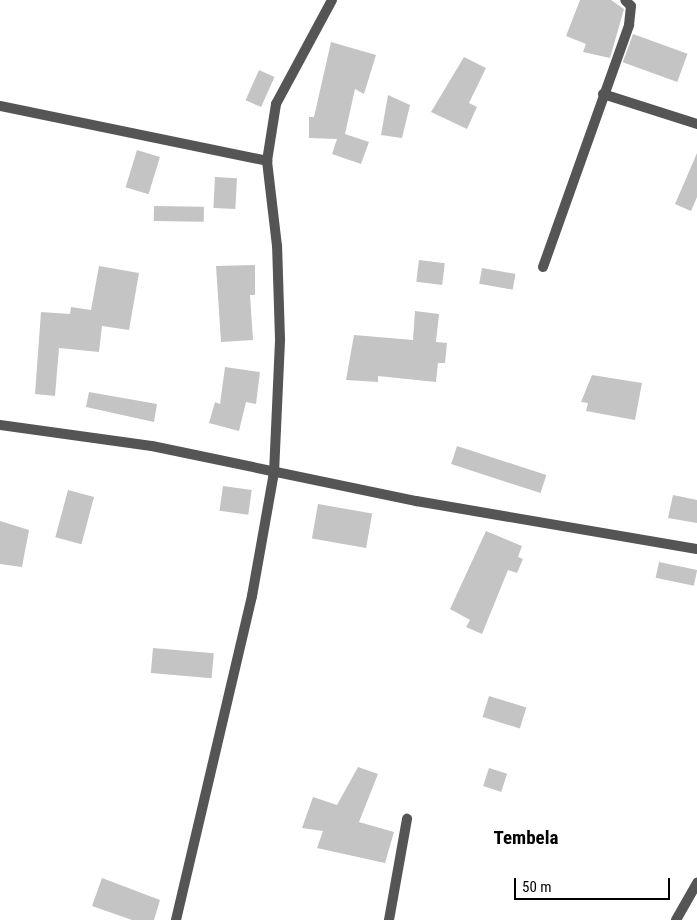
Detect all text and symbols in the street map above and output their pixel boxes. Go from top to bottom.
district label: Tembela [494,827,558,849]
scale bar [517,868,673,900]
text: 50 m [522,878,552,896]

